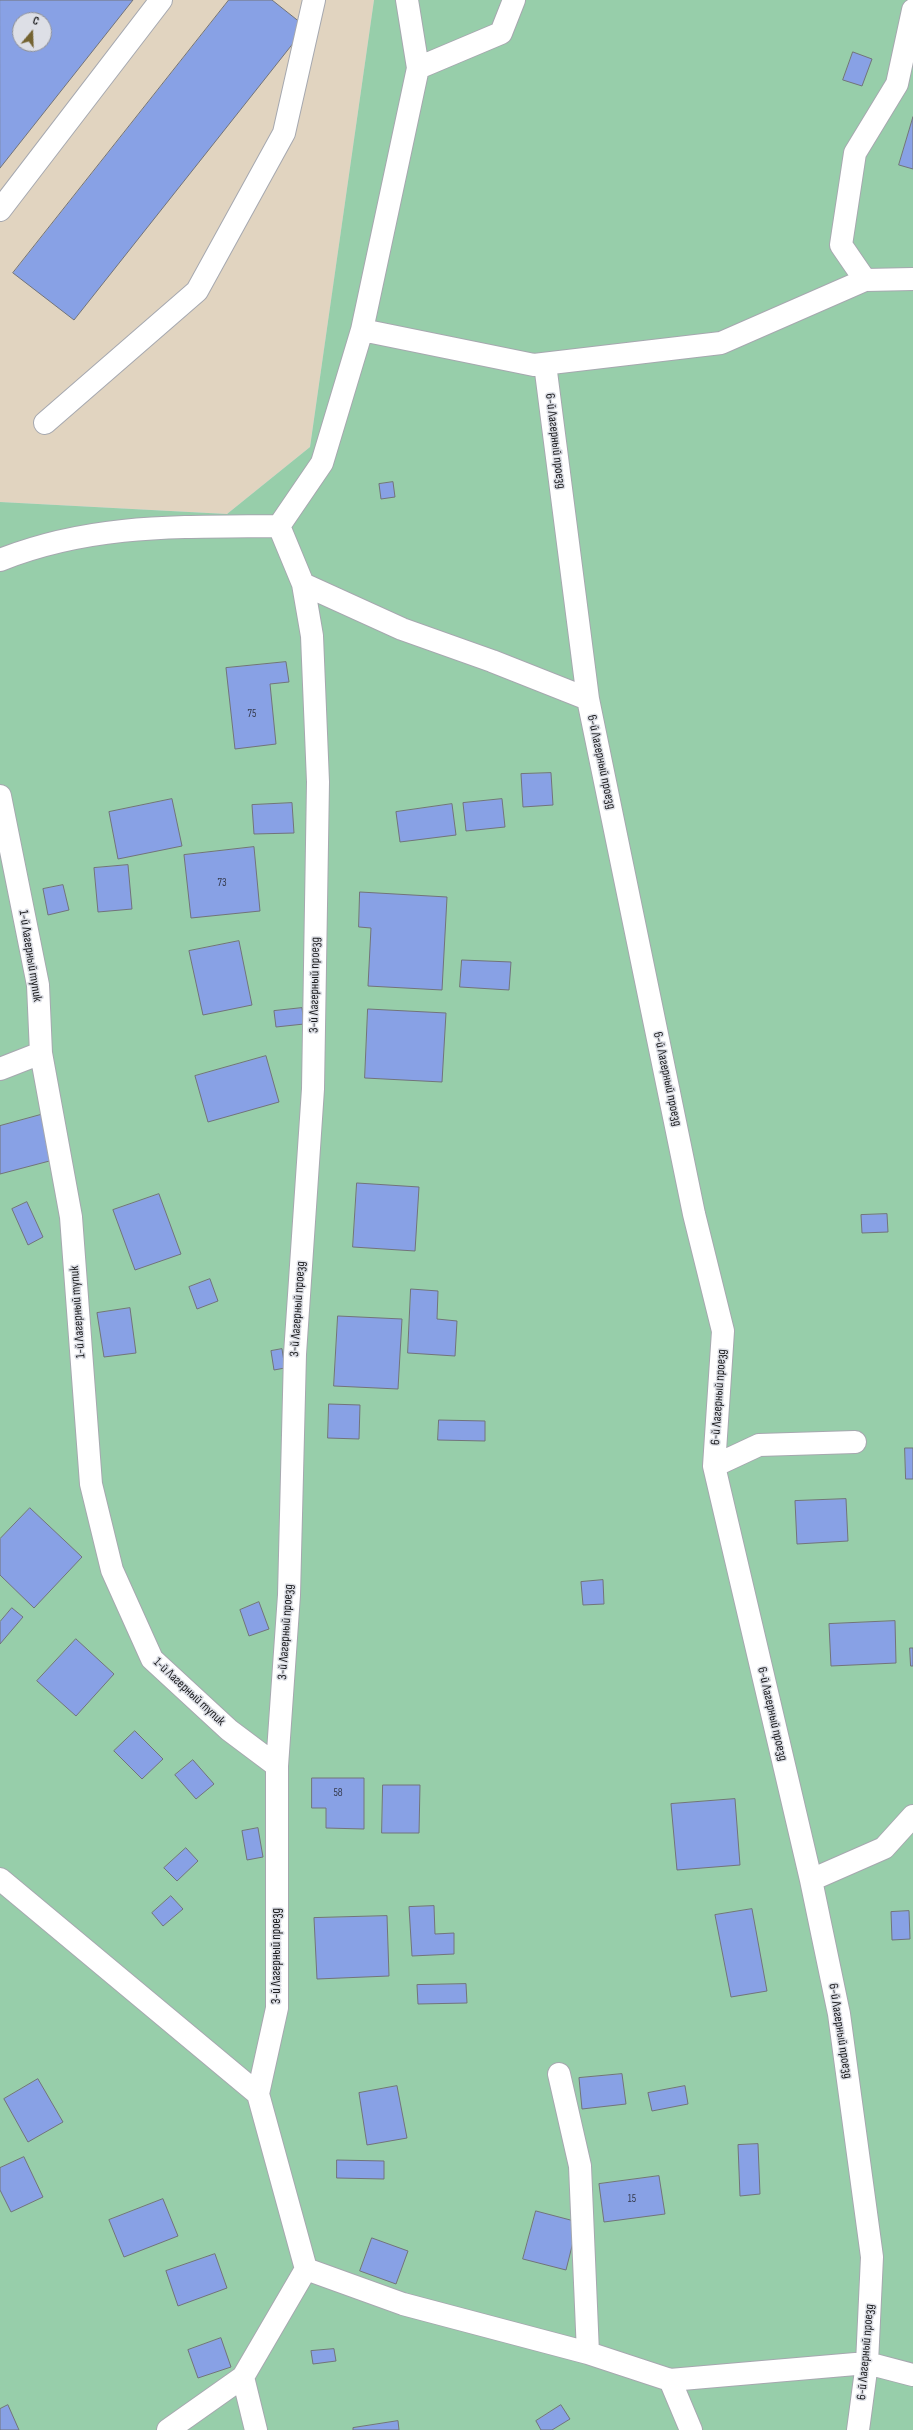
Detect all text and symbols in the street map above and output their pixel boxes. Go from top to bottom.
north arrow [12,12,52,52]
text: С [31,14,41,28]
street label: 6-й Лагерный проезд [541,392,569,490]
house number: 75 [248,707,256,721]
street label: 6-й Лагерный проезд [583,713,619,811]
house number: 73 [217,876,227,890]
street label: 1-й Лагерный тупик [15,909,45,1003]
street label: 3-й Лагерный проезд [306,937,324,1033]
street label: 6-й Лагерный проезд [649,1030,685,1128]
street label: 3-й Лагерный проезд [287,1261,309,1357]
street label: 1-й Лагерный тупик [67,1265,89,1359]
street label: 6-й Лагерный проезд [708,1349,730,1445]
street label: 3-й Лагерный проезд [275,1584,297,1680]
street label: 1-й Лагерный тупик [150,1655,228,1729]
street label: 6-й Лагерный проезд [754,1665,790,1763]
house number: 58 [333,1786,343,1800]
street label: 3-й Лагерный проезд [269,1908,285,2004]
street label: 6-й Лагерный проезд [825,1982,855,2080]
house number: 15 [628,2192,636,2206]
street label: 6-й Лагерный проезд [854,2303,878,2401]

